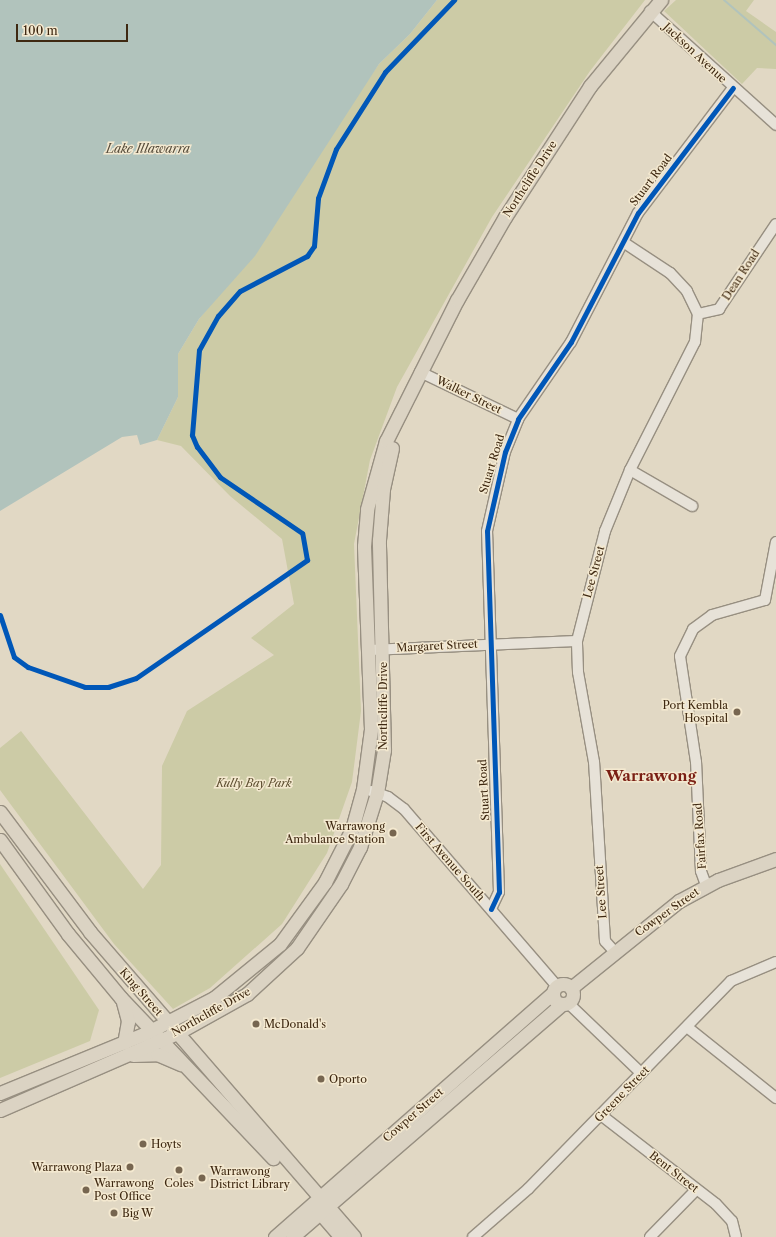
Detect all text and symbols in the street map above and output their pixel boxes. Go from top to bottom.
scale bar [18,16,130,42]
street label: Jackson Avenue [660,20,730,86]
text: 100 m [23,23,58,38]
street label: Northcliffe Drive [500,138,560,220]
water label: Lake Illawarra [106,142,190,156]
street label: Stuart Road [627,151,675,209]
street label: Dean Road [720,247,762,303]
street label: Walker Street [434,374,504,416]
street label: Stuart Road [477,433,507,495]
street label: Lee Street [581,544,607,600]
street label: Margaret Street [396,637,478,655]
street label: Northcliffe Drive [376,662,390,750]
place label: Port Kembla Hospital [662,699,728,725]
marker: Port Kembla Hospital [731,706,743,718]
street label: Stuart Road [476,759,492,821]
district label: Warrawong [606,767,696,785]
park label: Kully Bay Park [216,776,292,790]
street label: Fairfax Road [691,802,709,870]
place label: Warrawong Ambulance Station [285,820,385,846]
street label: First Avenue South [412,820,488,904]
marker: Warrawong Ambulance Station [388,828,398,838]
street label: Lee Street [593,865,609,919]
street label: Cowper Street [632,885,702,939]
street label: King Street [117,966,165,1018]
street label: Northcliffe Drive [169,985,253,1039]
place label: McDonald's [264,1017,326,1031]
marker: McDonald's [251,1019,261,1029]
street label: Greene Street [592,1063,652,1125]
place label: Oporto [329,1072,367,1086]
marker: Oporto [316,1074,326,1084]
street label: Cowper Street [380,1085,446,1145]
place label: Hoyts [151,1137,181,1151]
marker: Hoyts [138,1139,148,1149]
street label: Bent Street [647,1149,701,1195]
place label: Warrawong Plaza [31,1160,122,1174]
marker: Warrawong Plaza [125,1162,135,1172]
marker: Coles [174,1165,184,1175]
place label: Warrawong District Library [210,1165,290,1191]
marker: Warrawong District Library [197,1173,207,1183]
place label: Coles [164,1176,194,1190]
place label: Warrawong Post Office [94,1177,154,1203]
marker: Warrawong Post Office [81,1185,91,1195]
place label: Big W [122,1206,154,1220]
marker: Big W [109,1208,119,1218]

